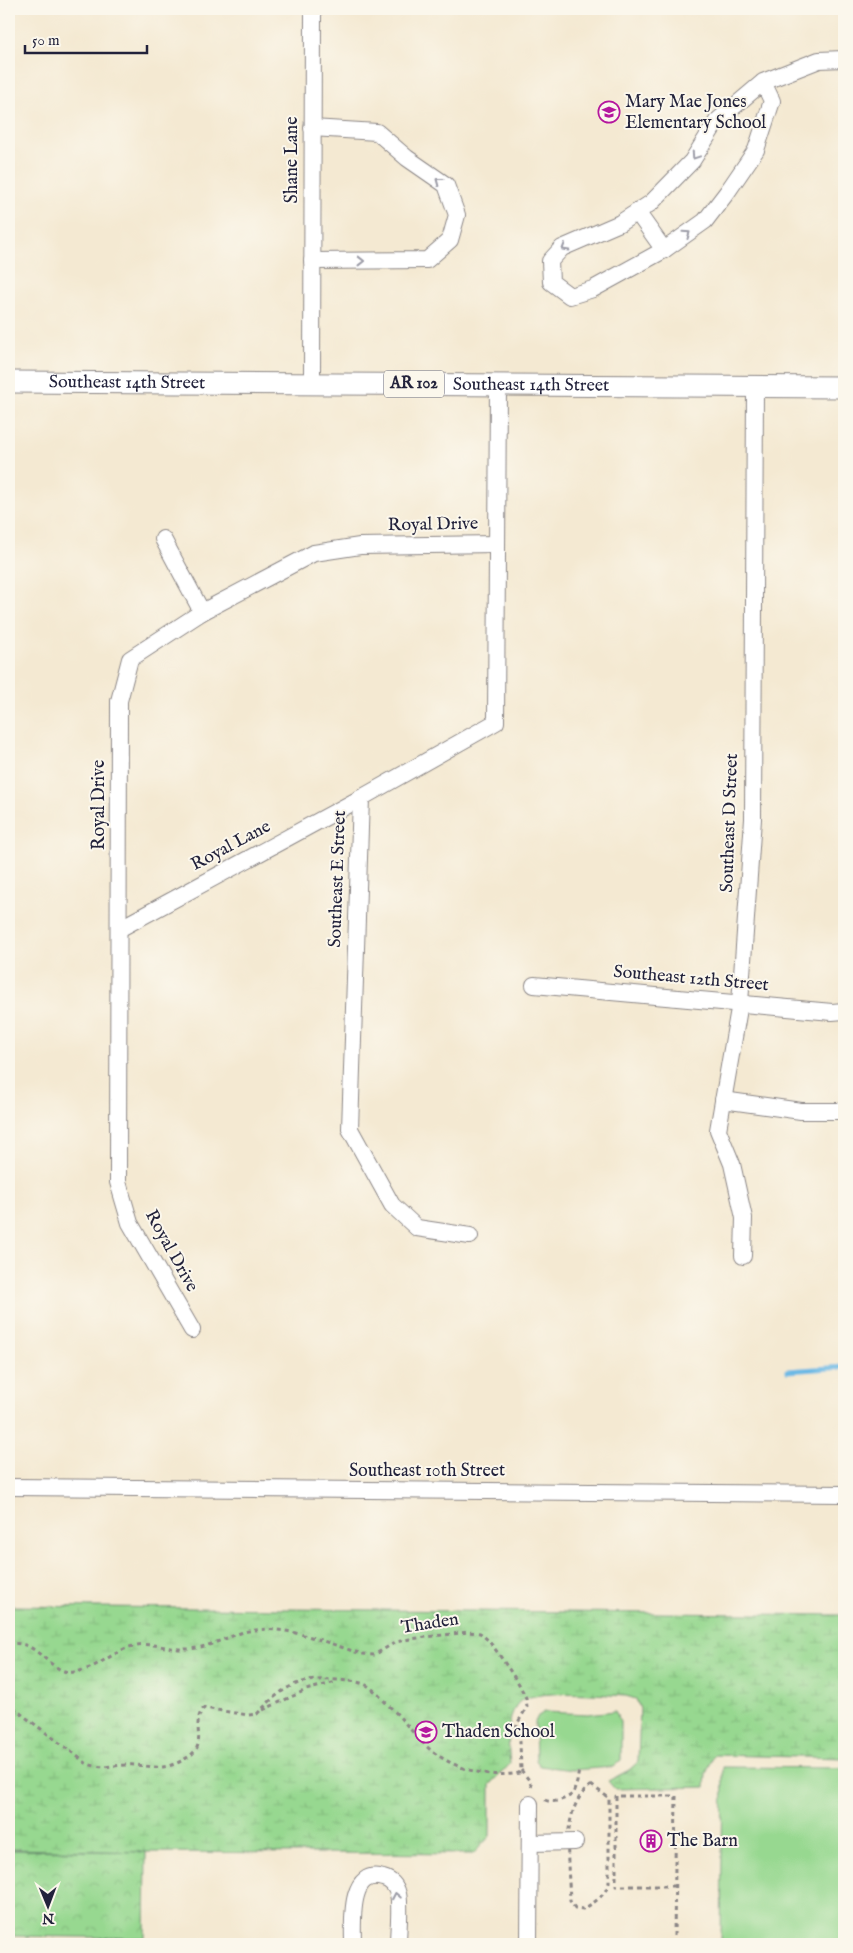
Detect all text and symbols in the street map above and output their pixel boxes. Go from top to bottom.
scale bar [25,22,148,54]
text: 50 m [32,31,60,50]
place label: Mary Mae Jones Elementary School [625,91,766,135]
school or university icon: Mary Mae Jones Elementary School [597,100,621,124]
street label: Shane Lane [281,117,304,203]
one-way arrow [692,150,701,159]
one-way arrow [436,178,445,186]
one-way arrow [681,231,691,240]
one-way arrow [561,242,570,252]
one-way arrow [357,255,365,266]
road number: AR 102 [384,370,444,398]
street label: Southeast 14th Street [49,371,205,395]
street label: Southeast 14th Street [453,373,609,397]
street label: Royal Drive [388,513,478,537]
street label: Southeast D Street [716,753,744,893]
street label: Royal Drive [88,760,111,850]
street label: Southeast E Street [324,810,352,948]
street label: Royal Lane [187,815,275,877]
street label: Southeast 12th Street [612,961,770,997]
street label: Royal Drive [139,1206,203,1296]
street label: Southeast 10th Street [349,1460,505,1483]
street label: Thaden [400,1608,461,1640]
school or university icon: Thaden School [414,1720,438,1744]
place label: Thaden School [442,1721,555,1744]
building icon: The Barn [639,1829,663,1853]
place label: The Barn [667,1830,738,1853]
north arrow [22,1880,72,1930]
one-way arrow [392,1891,402,1900]
text: N [42,1909,55,1927]

